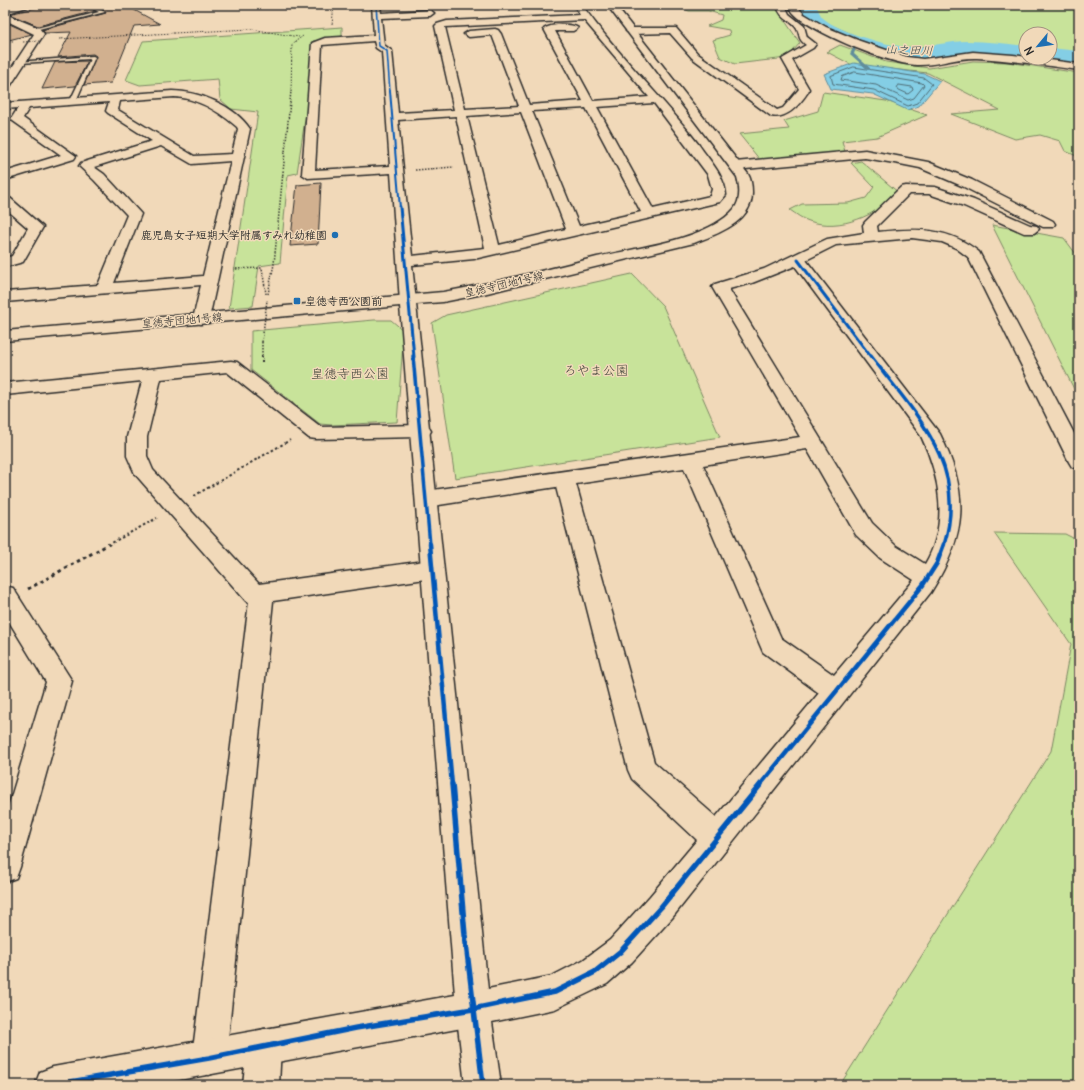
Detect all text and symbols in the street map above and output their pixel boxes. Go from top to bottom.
north arrow [1018,26,1058,66]
water label: 山之田川 [885,41,933,58]
text: N [1021,44,1037,58]
place label: 鹿児島女子短期大学附属すみれ幼稚園 [141,228,327,242]
marker: 鹿児島女子短期大学附属すみれ幼稚園 [330,230,340,240]
street label: 皇徳寺団地1号線 [463,268,545,300]
place label: 皇徳寺西公園前 [305,294,382,308]
marker: 皇徳寺西公園前 [292,296,302,306]
street label: 皇徳寺団地1号線 [141,309,223,331]
park label: ろやま公園 [563,362,629,379]
park label: 皇徳寺西公園 [311,365,389,382]

